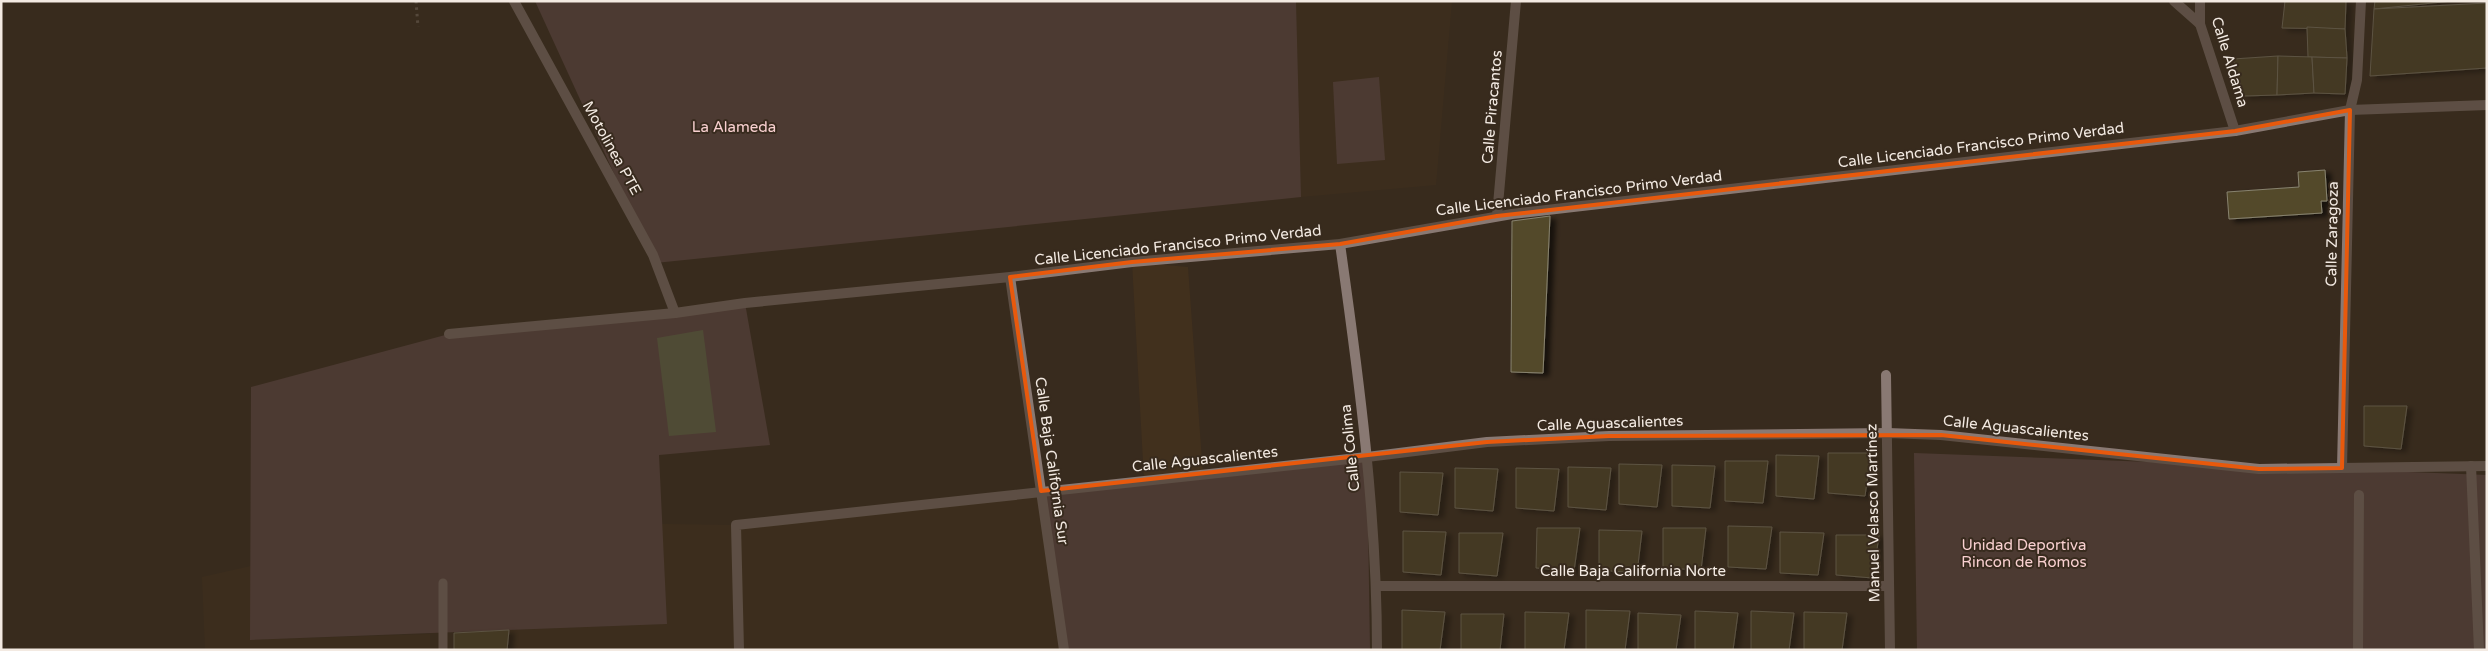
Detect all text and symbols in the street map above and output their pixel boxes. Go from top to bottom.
street label: Calle Aldama [2208,15,2252,109]
street label: Calle Piracantos [1478,49,1506,165]
street label: Motolinea PTE [579,98,645,198]
park label: La Alameda [692,118,776,136]
street label: Calle Licenciado Francisco Primo Verdad [1837,118,2125,172]
street label: Calle Licenciado Francisco Primo Verdad [1435,166,1723,220]
street label: Calle Zaragoza [2322,181,2342,287]
street label: Calle Licenciado Francisco Primo Verdad [1034,221,1322,269]
street label: Calle Baja California Sur [1031,376,1073,546]
street label: Calle Colima [1336,403,1364,493]
street label: Calle Aguascalientes [1536,411,1684,435]
street label: Calle Aguascalientes [1942,411,2090,445]
street label: Manuel Velasco Martínez [1862,423,1884,603]
street label: Calle Aguascalientes [1131,442,1279,476]
park label: Unidad Deportiva Rincon de Romos [1961,536,2087,571]
street label: Calle Baja California Norte [1540,562,1726,580]

